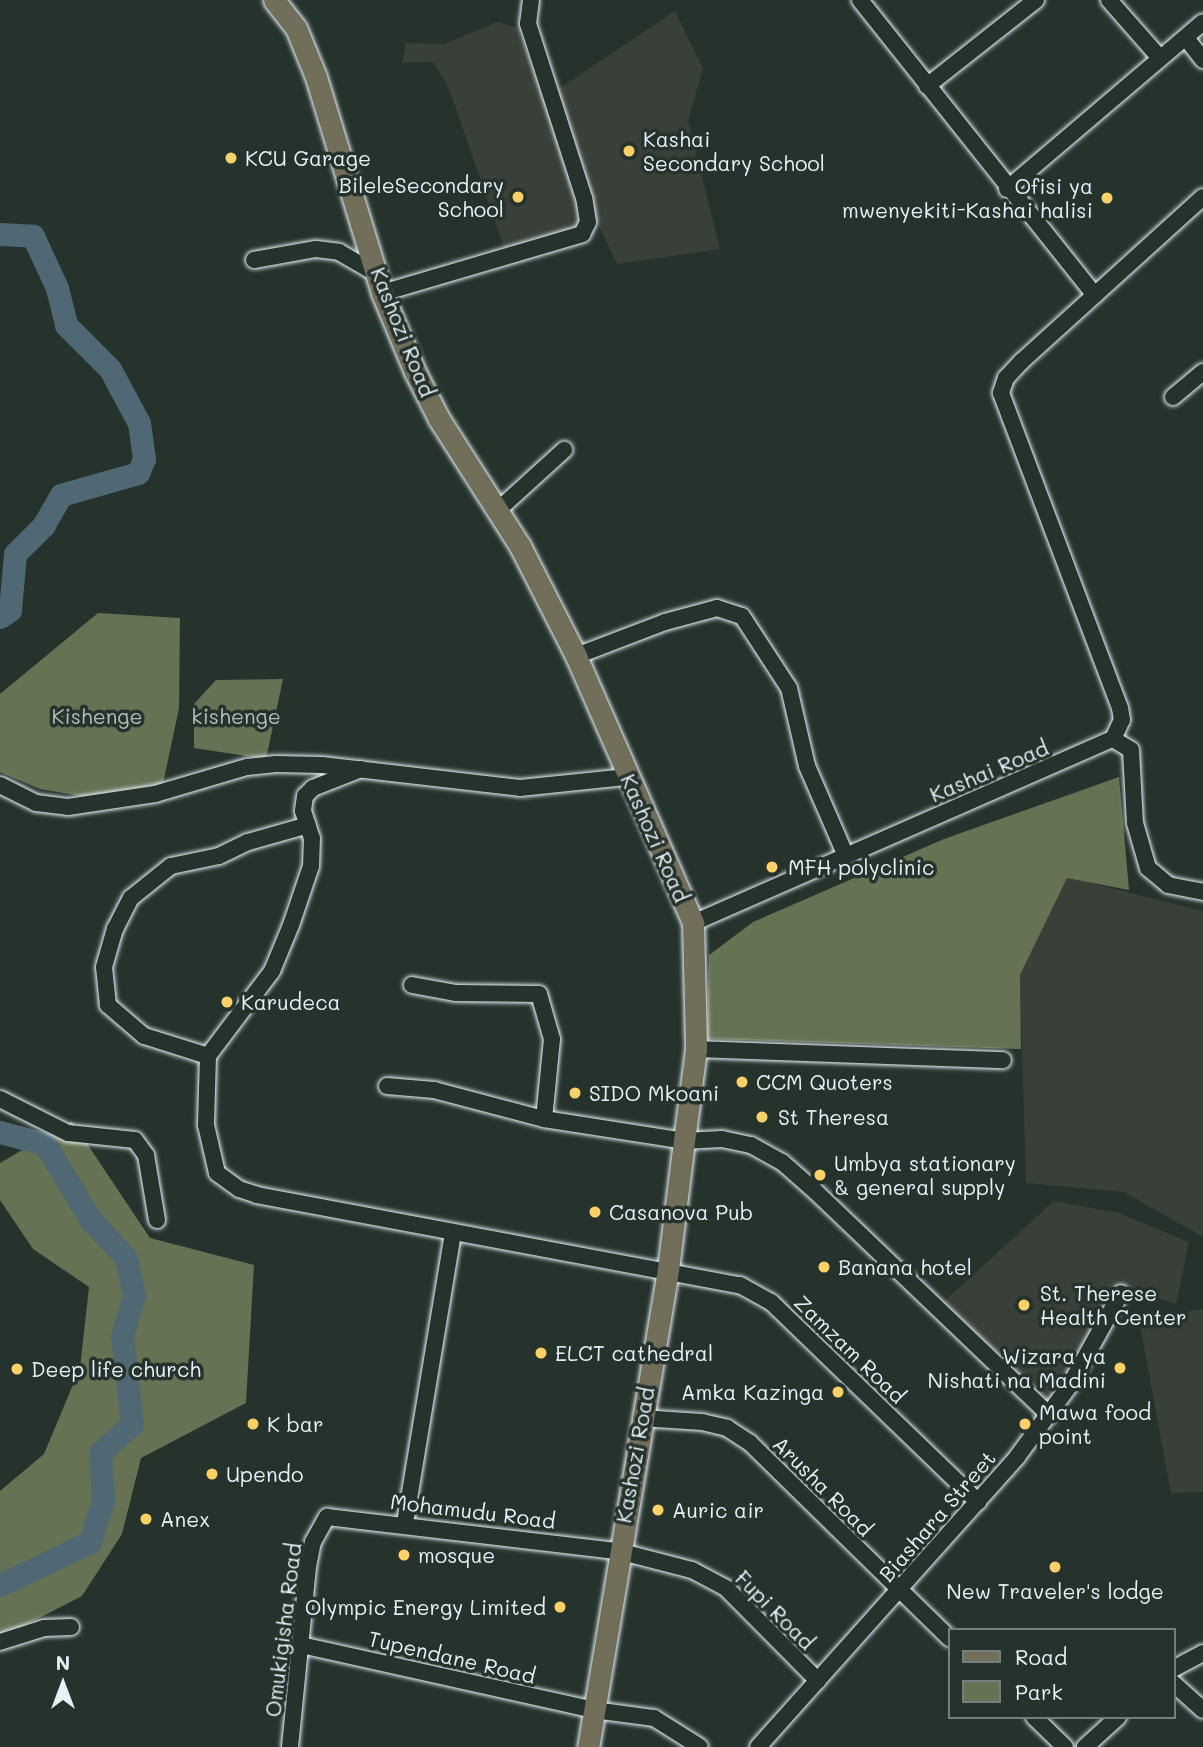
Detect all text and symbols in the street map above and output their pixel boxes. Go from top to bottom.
place label: Kashai Secondary School [643,126,825,176]
marker: Kashai Secondary School [621,143,637,159]
place label: KCU Garage [245,145,371,171]
marker: KCU Garage [223,150,239,166]
place label: BileleSecondary School [339,172,504,222]
place label: Ofisi ya mwenyekiti-Kashai halisi [842,173,1093,223]
marker: BileleSecondary School [510,189,526,205]
marker: Ofisi ya mwenyekiti-Kashai halisi [1099,190,1115,206]
street label: Kashozi Road [366,264,440,400]
park label: Kishenge [51,703,143,729]
park label: kishenge [191,703,281,729]
street label: Kashai Road [926,735,1052,807]
street label: Kashozi Road [616,770,694,906]
place label: MFH polyclinic [788,854,934,880]
marker: MFH polyclinic [762,857,782,877]
place label: Karudeca [241,989,341,1015]
marker: Karudeca [219,994,235,1010]
place label: CCM Quoters [756,1069,893,1095]
marker: CCM Quoters [734,1074,750,1090]
place label: SIDO Mkoani [589,1080,719,1106]
marker: SIDO Mkoani [567,1085,583,1101]
place label: St Theresa [778,1104,889,1130]
marker: St Theresa [752,1107,772,1127]
place label: Umbya stationary & general supply [834,1150,1016,1200]
marker: Umbya stationary & general supply [812,1167,828,1183]
place label: Casanova Pub [609,1199,753,1225]
marker: Casanova Pub [587,1204,603,1220]
place label: Banana hotel [838,1254,972,1280]
marker: Banana hotel [816,1259,832,1275]
place label: St. Therese Health Center [1040,1280,1187,1330]
street label: Zamzam Road [789,1290,911,1408]
marker: St. Therese Health Center [1014,1295,1034,1315]
place label: ELCT cathedral [555,1340,713,1366]
place label: Wizara ya Nishati na Madini [928,1343,1106,1393]
marker: ELCT cathedral [533,1345,549,1361]
place label: Deep life church [31,1356,201,1382]
marker: Wizara ya Nishati na Madini [1112,1360,1128,1376]
marker: Deep life church [9,1361,25,1377]
place label: Amka Kazinga [681,1379,824,1405]
marker: Amka Kazinga [830,1384,846,1400]
street label: Kashozi Road [611,1385,659,1525]
place label: Mawa food point [1039,1399,1151,1449]
place label: K bar [267,1411,323,1437]
marker: K bar [245,1416,261,1432]
marker: Mawa food point [1017,1416,1033,1432]
street label: Arusha Road [768,1431,878,1541]
street label: Biashara Street [873,1446,1001,1586]
place label: Upendo [226,1461,303,1487]
marker: Upendo [204,1466,220,1482]
street label: Mohamudu Road [389,1488,557,1534]
place label: Auric air [672,1497,764,1523]
marker: Auric air [650,1502,666,1518]
place label: Anex [160,1506,210,1532]
marker: Anex [138,1511,154,1527]
street label: Omukigisha Road [260,1542,306,1718]
place label: mosque [418,1542,495,1568]
marker: mosque [396,1547,412,1563]
marker: New Traveler's lodge [1047,1559,1063,1575]
street label: Fupi Road [730,1565,820,1655]
place label: New Traveler's lodge [946,1578,1164,1604]
place label: Olympic Energy Limited [305,1594,546,1620]
marker: Olympic Energy Limited [552,1599,568,1615]
street label: Tupendane Road [366,1626,538,1688]
legend [948,1628,1175,1719]
text: Road [1015,1643,1067,1670]
north arrow [28,1649,98,1719]
text: N [56,1650,70,1675]
text: Park [1015,1678,1063,1705]

